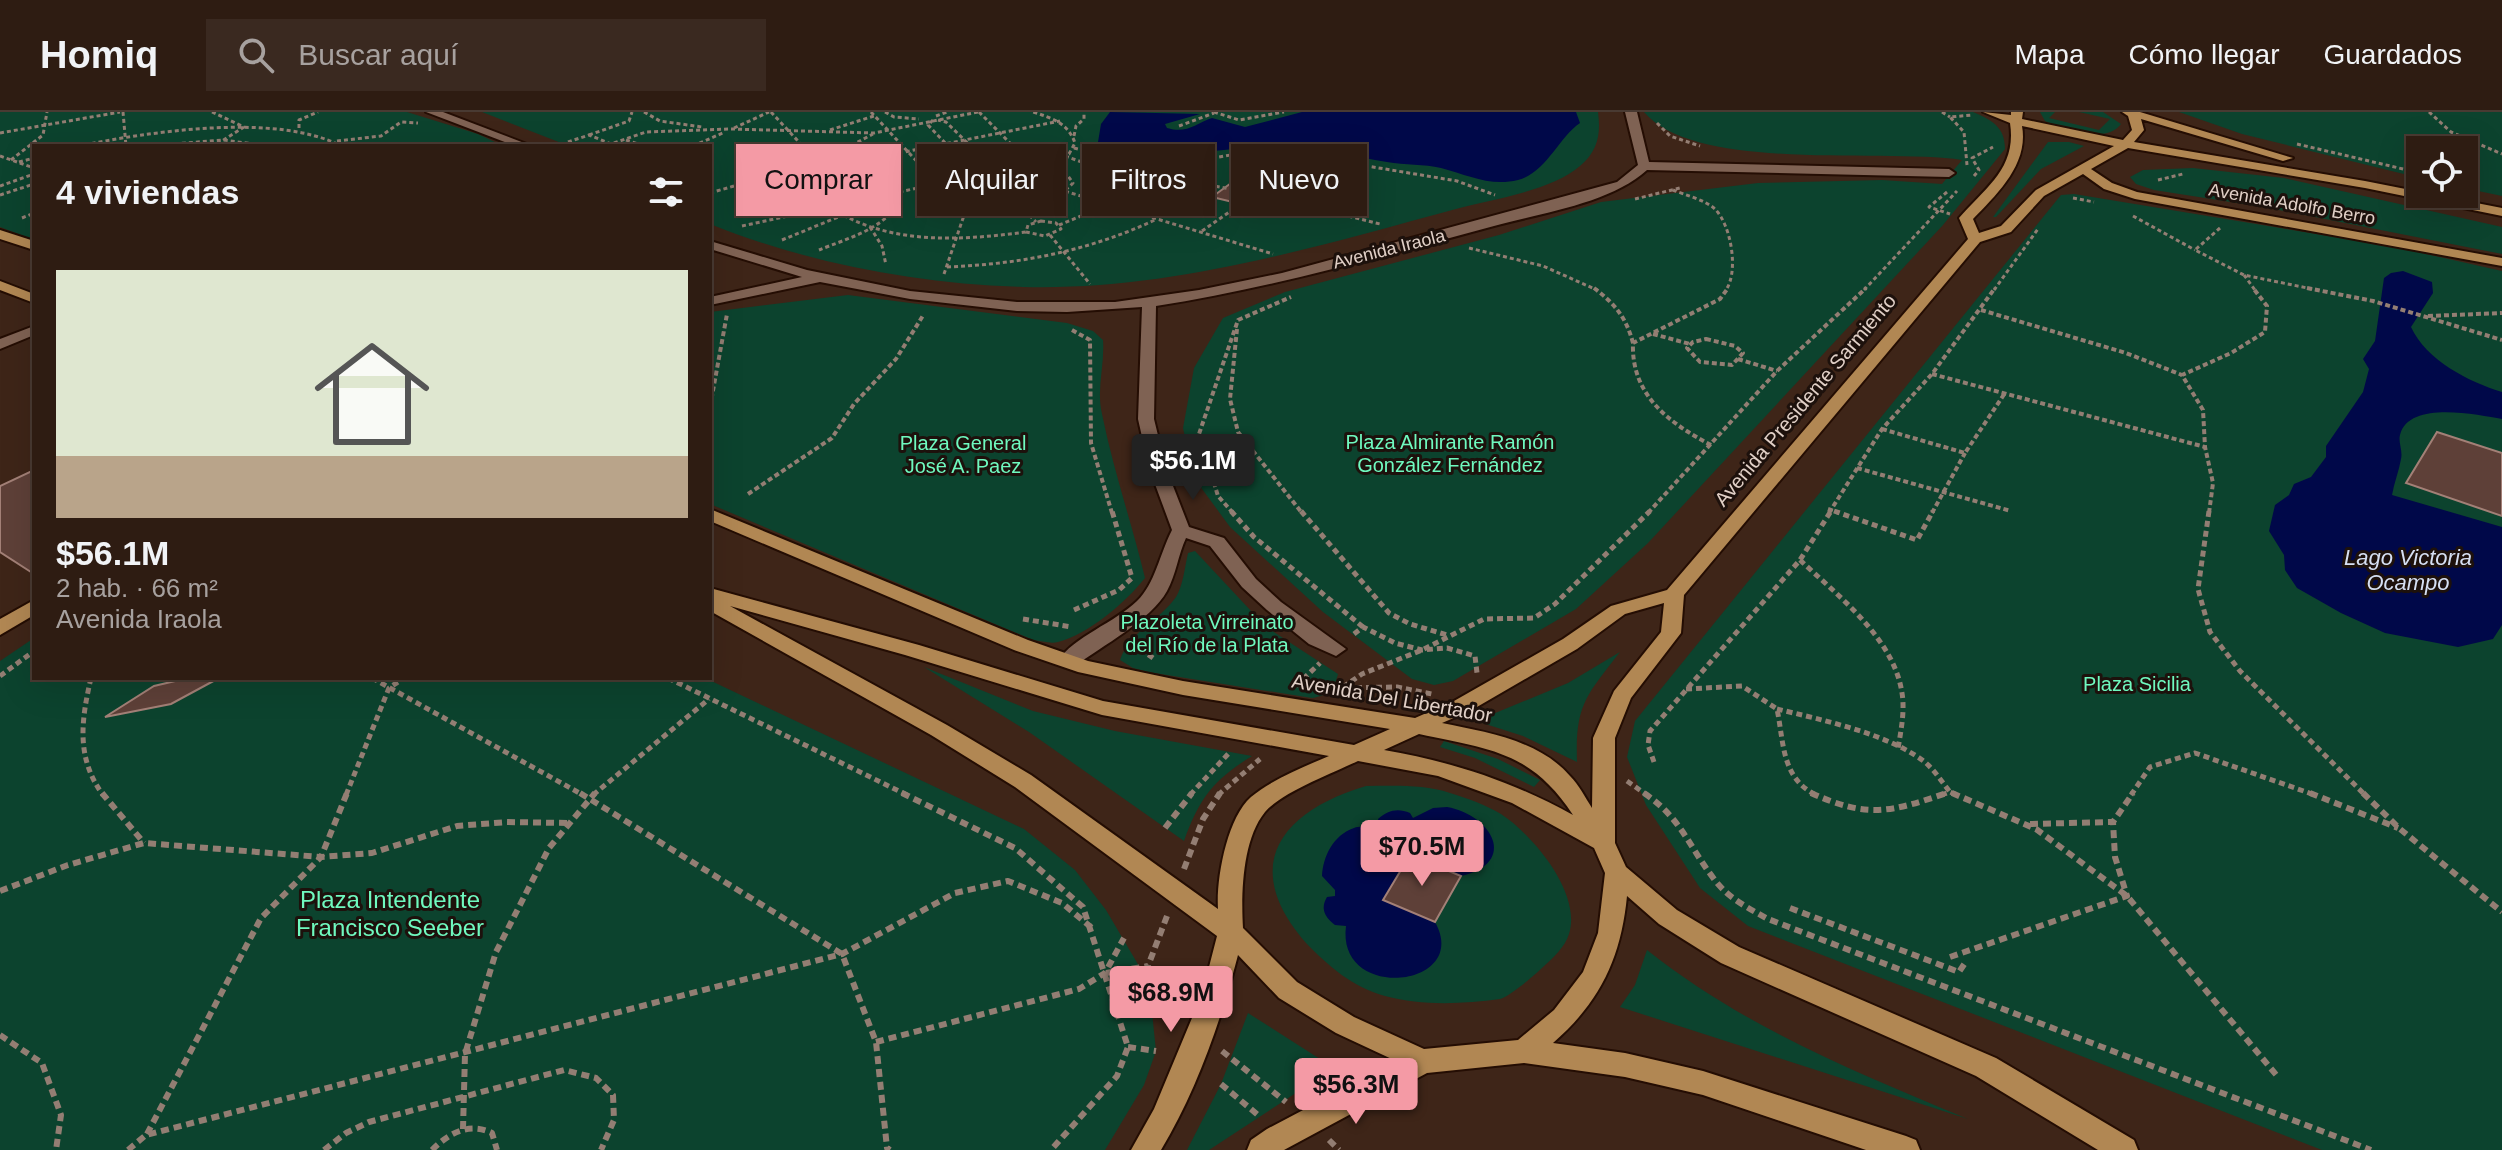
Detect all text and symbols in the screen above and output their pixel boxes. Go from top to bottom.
search box [206,19,766,91]
icon: search [234,33,278,77]
text: Homiq [40,34,158,76]
text: Buscar aquí [298,38,458,71]
text: Mapa [2014,39,2085,70]
text: Cómo llegar [2129,39,2279,70]
text: Guardados [2323,39,2462,70]
map controls [2406,136,2478,208]
button: locate [2406,136,2478,208]
chip: Comprar [736,144,901,216]
chip: Alquilar [917,144,1066,216]
chip: Filtros [1082,144,1215,216]
chip: Nuevo [1231,144,1367,216]
icon: filters [644,170,688,214]
text: 4 viviendas [56,173,239,211]
street label: Avenida Adolfo Berro [2207,179,2377,229]
street label: Avenida Iraola [1331,225,1448,273]
street label: Avenida Presidente Sarmiento [1710,290,1900,510]
icon: home [300,322,444,466]
park label: Plaza Almirante Ramón González Fernández [1346,431,1554,476]
park label: Plaza General José A. Paez [900,432,1026,477]
pin: $56.1M [1128,434,1258,502]
text: $56.1M [1150,445,1236,475]
text: $56.1M [56,534,169,572]
water label: Lago Victoria Ocampo [2344,545,2472,595]
text: 2 hab. · 66 m² [56,573,218,603]
text: Avenida Iraola [56,604,222,634]
park label: Plazoleta Virreinato del Río de la Plata [1120,611,1294,656]
street label: Avenida Del Libertador [1290,670,1494,727]
park label: Plaza Sicilia [2083,673,2192,695]
pin: $70.5M [1357,820,1487,888]
text: $70.5M [1379,831,1465,861]
park label: Plaza Intendente Francisco Seeber [296,886,484,941]
pin: $68.9M [1106,966,1236,1034]
text: $68.9M [1128,977,1214,1007]
pin: $56.3M [1291,1058,1421,1126]
text: $56.3M [1313,1069,1399,1099]

